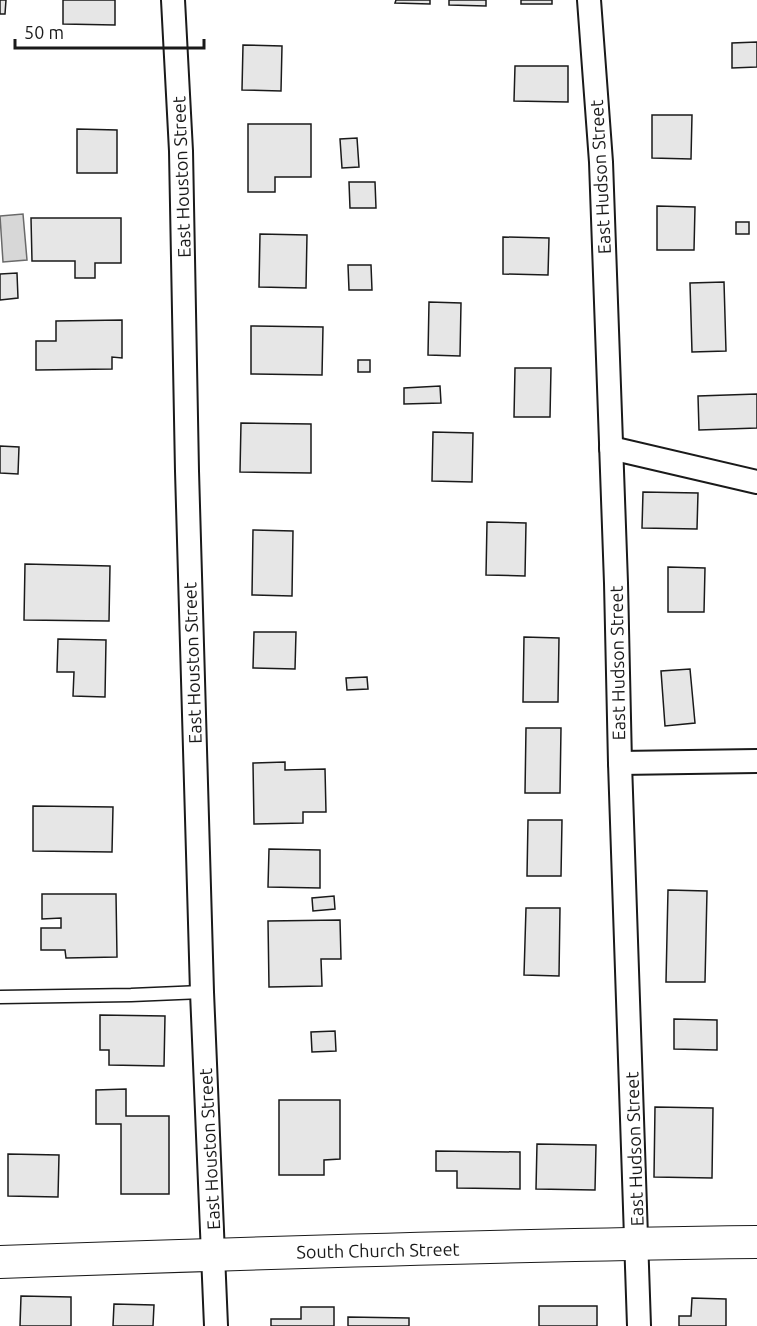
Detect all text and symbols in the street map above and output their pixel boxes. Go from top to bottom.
scale bar [15,12,204,50]
text: 50 m [24,22,64,42]
street label: East Houston Street [168,96,194,258]
street label: East Hudson Street [586,99,614,255]
street label: East Houston Street [179,582,205,744]
street label: East Hudson Street [606,585,628,741]
street label: East Houston Street [195,1068,223,1230]
street label: East Hudson Street [621,1071,647,1227]
street label: South Church Street [296,1239,460,1261]

